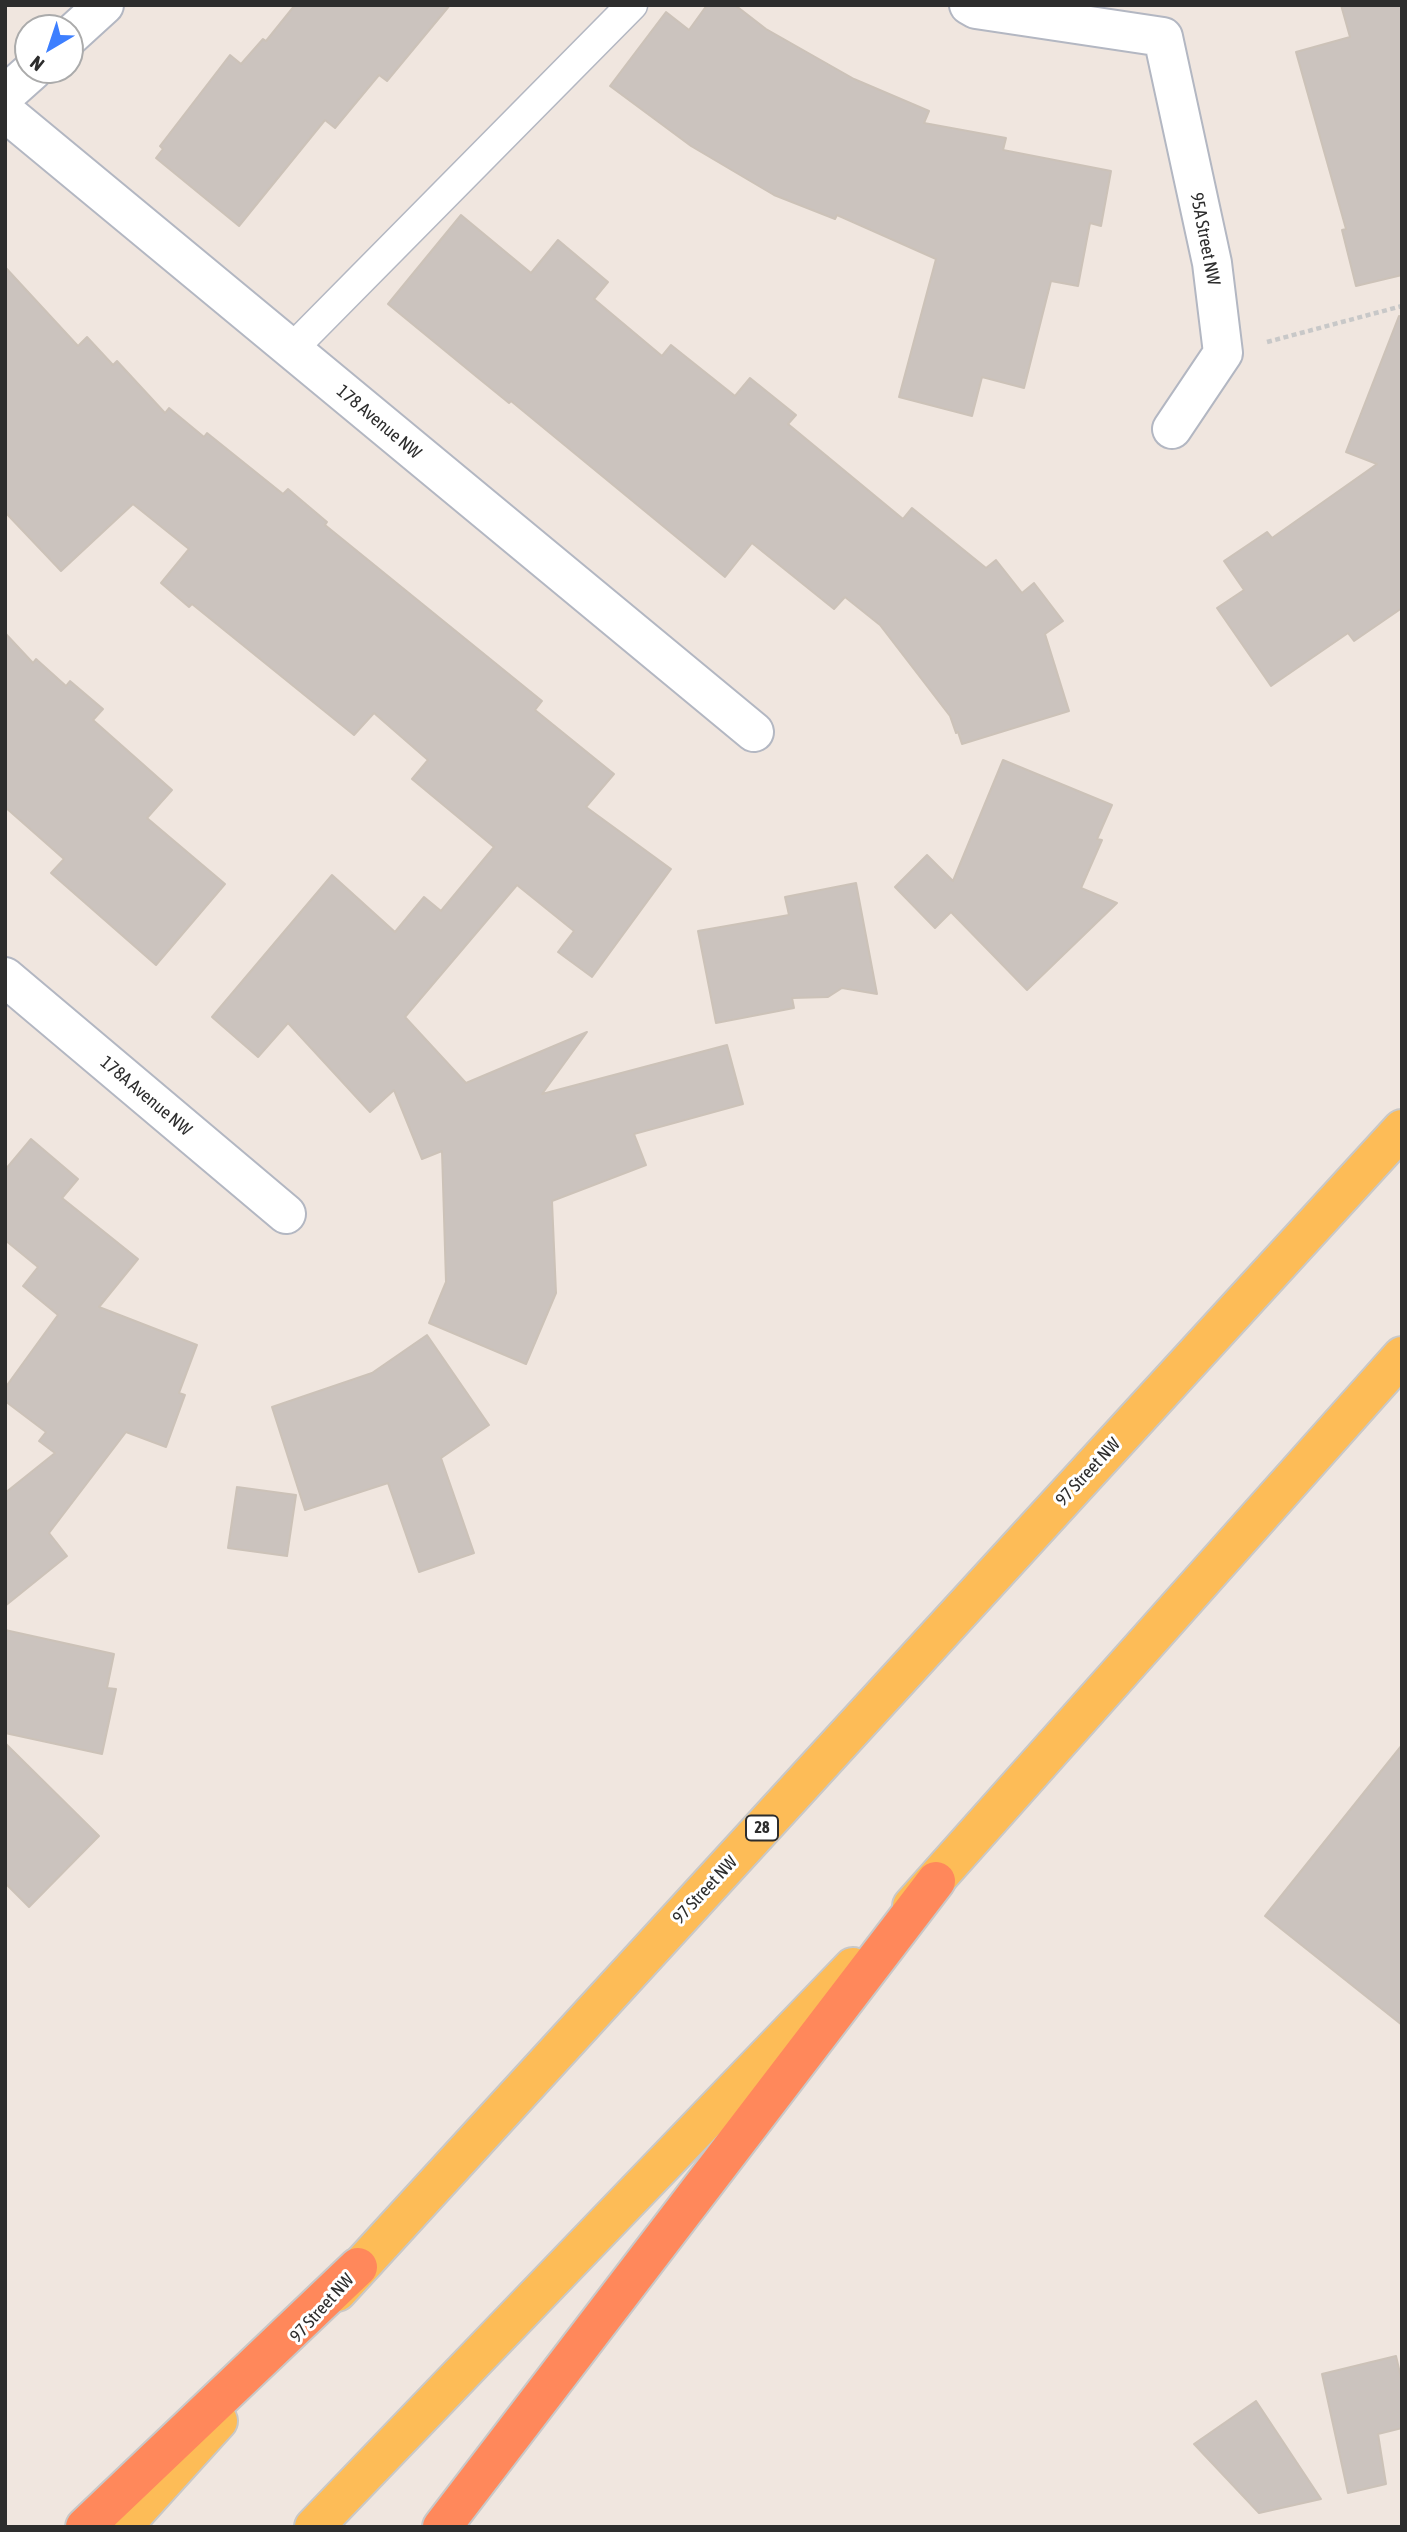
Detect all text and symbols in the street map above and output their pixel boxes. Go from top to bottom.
north arrow [14,14,84,84]
text: N [26,52,48,76]
street label: 95A Street NW [1185,191,1225,287]
street label: 178 Avenue NW [332,380,426,464]
street label: 178A Avenue NW [96,1052,196,1140]
street label: 97 Street NW [1051,1434,1125,1510]
road number: 28 [746,1816,778,1840]
street label: 97 Street NW [668,1852,742,1928]
street label: 97 Street NW [286,2269,358,2347]

